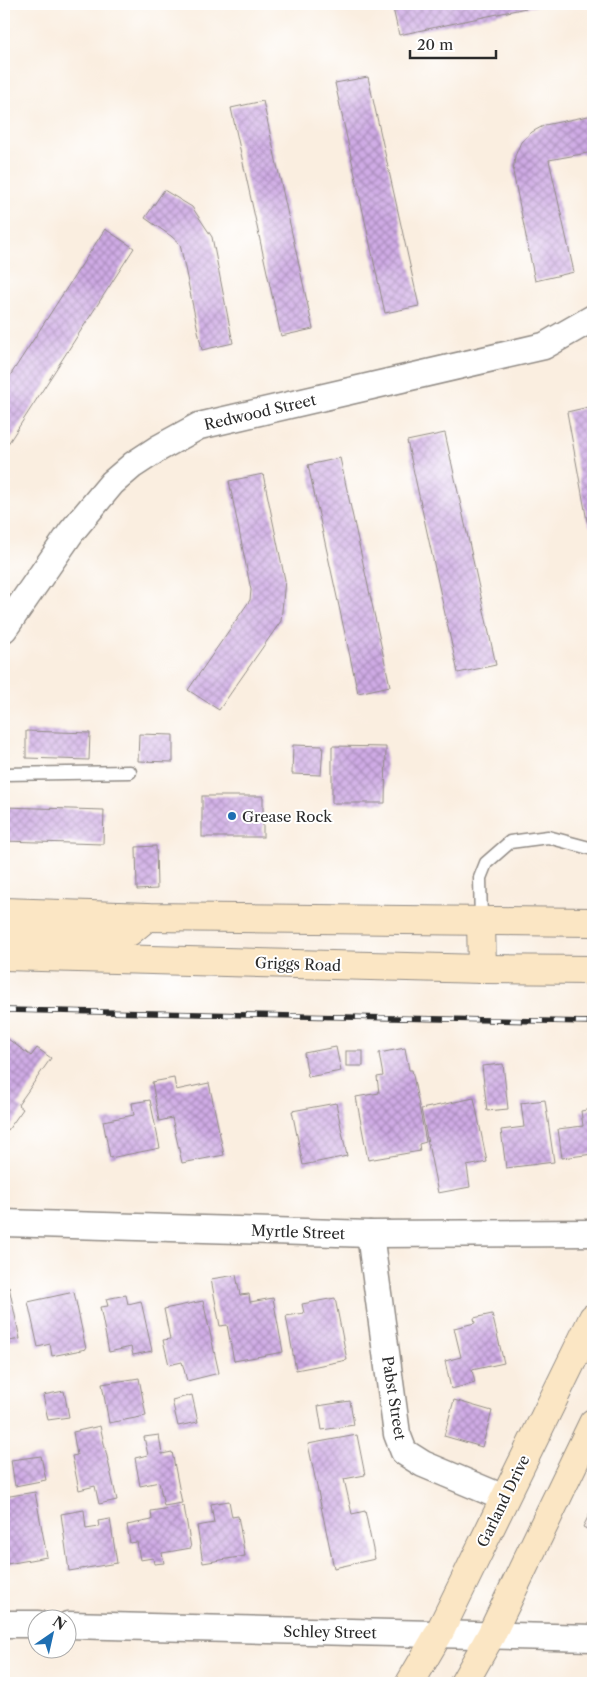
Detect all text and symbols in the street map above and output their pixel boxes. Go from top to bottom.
scale bar [410,28,496,60]
text: 20 m [417,35,453,54]
street label: Redwood Street [202,390,319,434]
place label: Grease Rock [242,807,333,826]
marker: Grease Rock [226,810,238,822]
street label: Griggs Road [255,953,341,975]
street label: Myrtle Street [251,1221,346,1243]
street label: Pabst Street [378,1355,410,1442]
street label: Garland Drive [473,1452,533,1550]
north arrow [28,1610,78,1660]
text: N [49,1612,69,1634]
street label: Schley Street [283,1622,377,1642]

